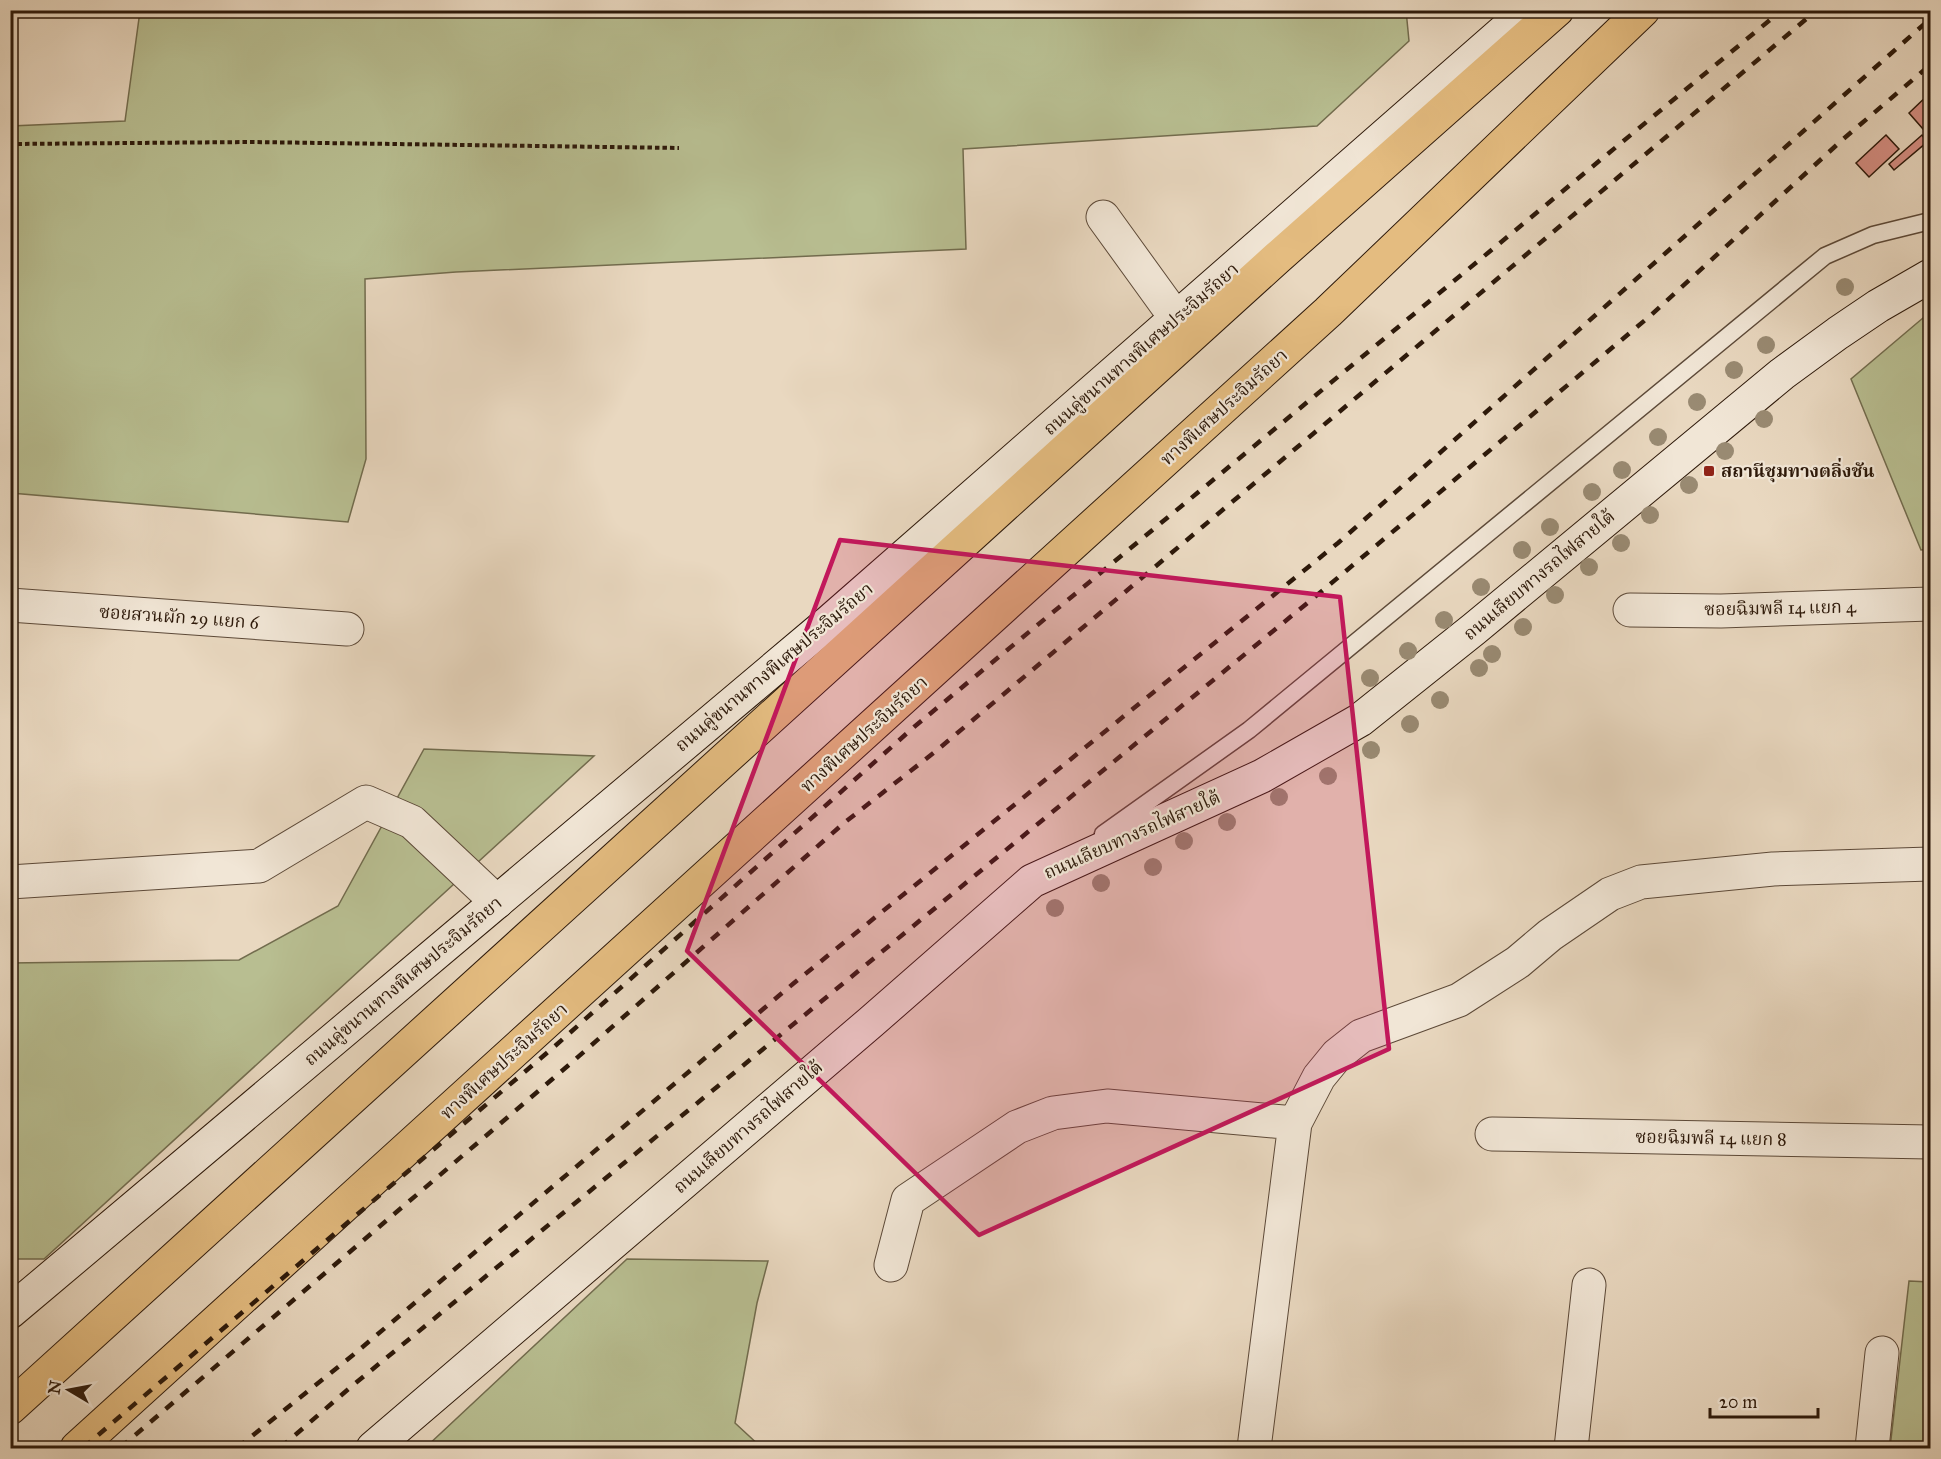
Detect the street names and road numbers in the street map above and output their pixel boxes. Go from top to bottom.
street label: ถนนคู่ขนานทางพิเศษประจิมรัถยา [1039,258,1243,440]
street label: ทางพิเศษประจิมรัถยา [1156,344,1292,470]
street label: ถนนเลียบทางรถไฟสายใต้ [1458,504,1619,645]
street label: ถนนคู่ขนานทางพิเศษประจิมรัถยา [671,578,877,756]
street label: ซอยฉิมพลี 14 แยก 4 [1704,596,1857,620]
street label: ซอยสวนผัก 29 แยก 6 [98,600,260,634]
street label: ทางพิเศษประจิมรัถยา [796,671,932,797]
street label: ถนนเลียบทางรถไฟสายใต้ [1040,785,1224,884]
street label: ถนนคู่ขนานทางพิเศษประจิมรัถยา [300,892,506,1070]
street label: ทางพิเศษประจิมรัถยา [436,998,572,1124]
street label: ถนนเลียบทางรถไฟสายใต้ [668,1055,827,1198]
street label: ซอยฉิมพลี 14 แยก 8 [1635,1126,1787,1150]

